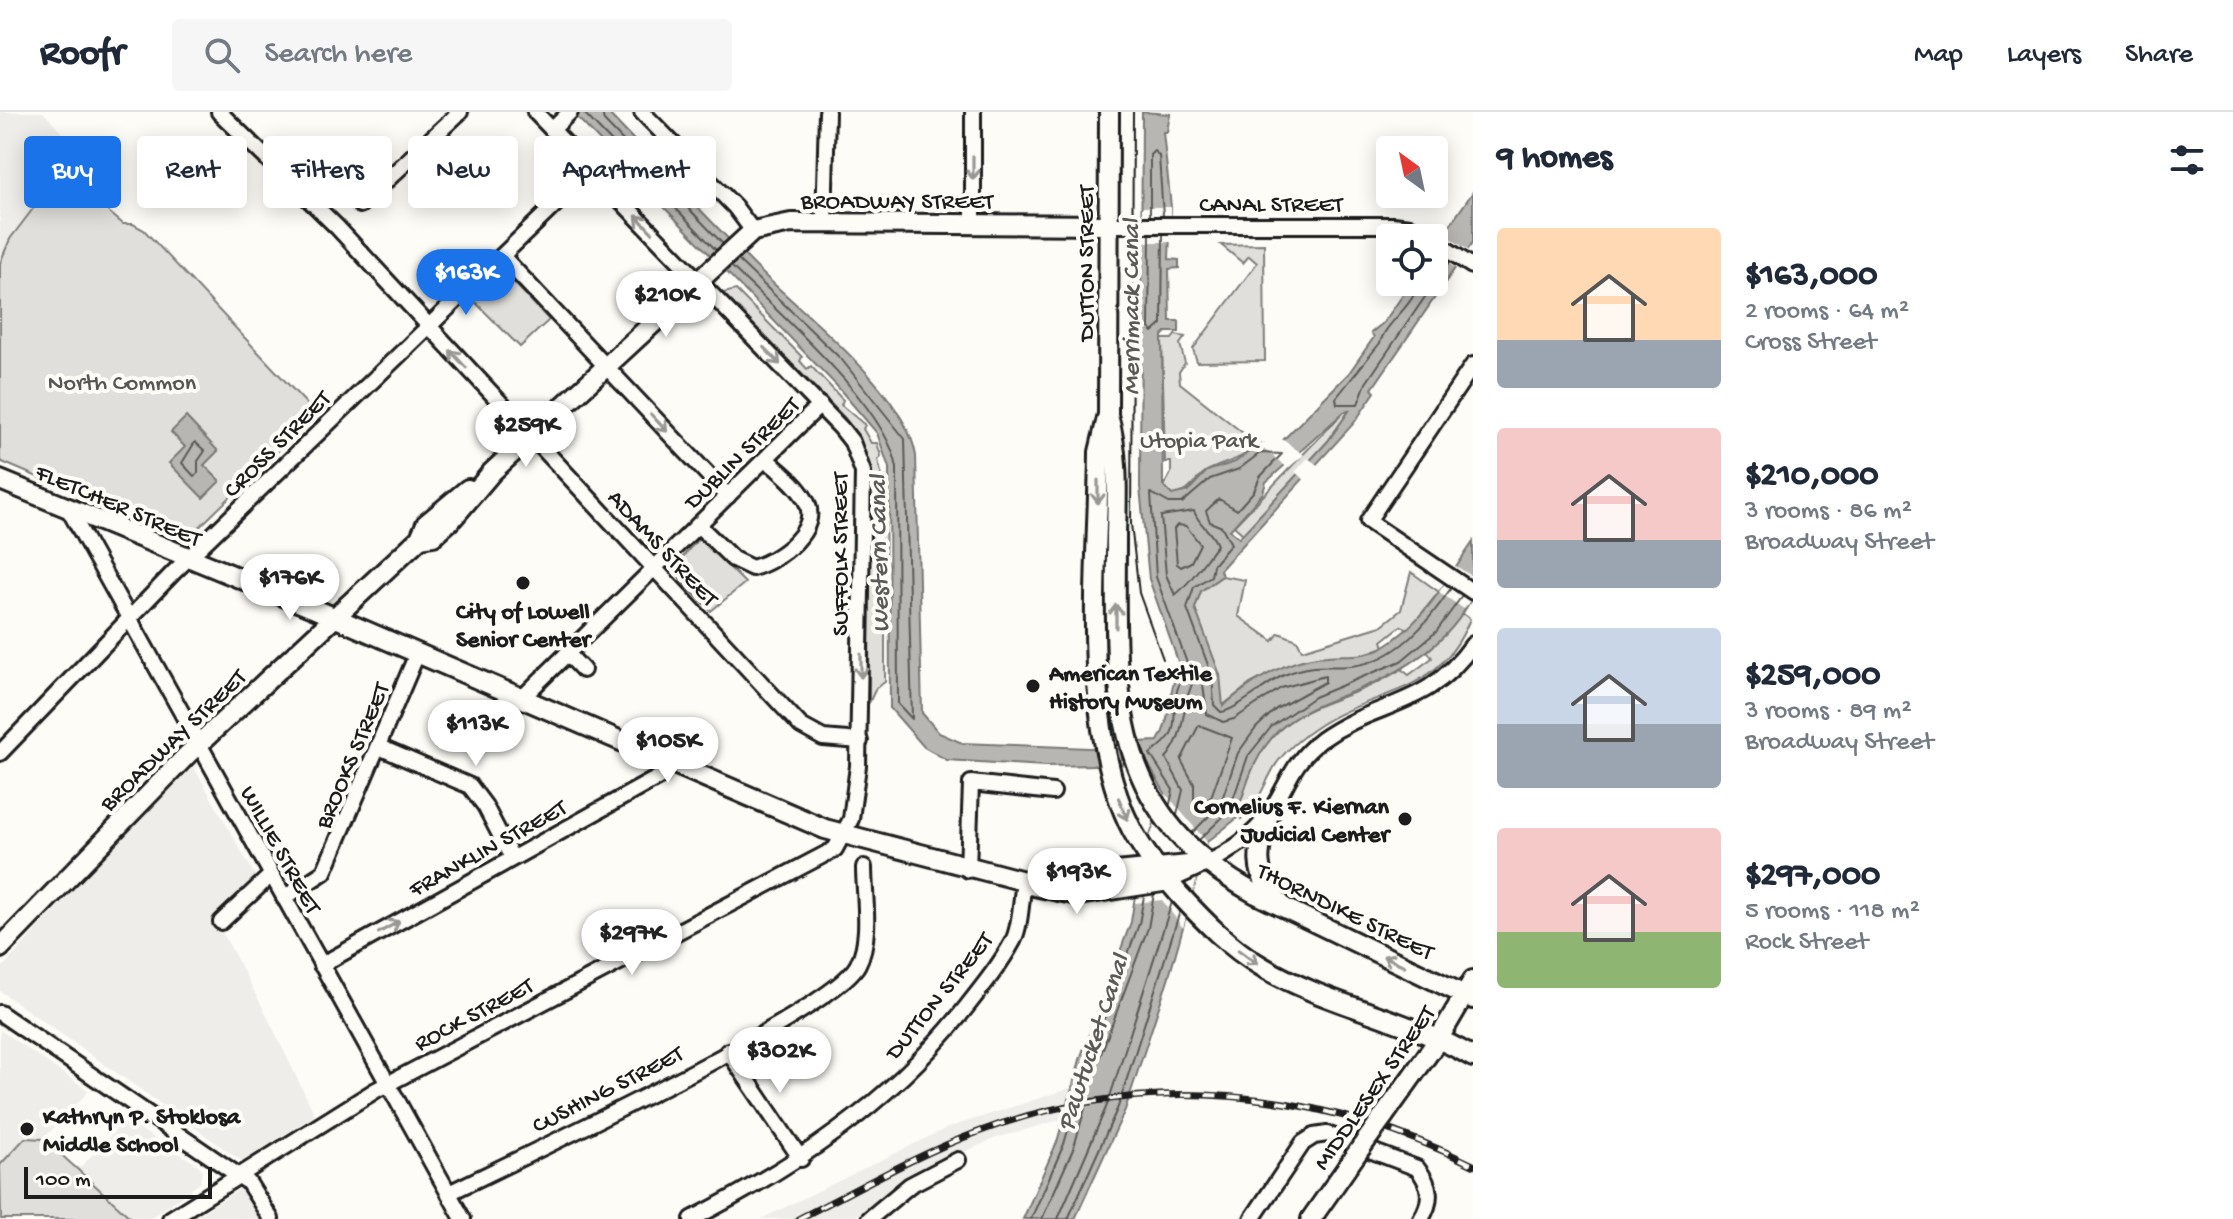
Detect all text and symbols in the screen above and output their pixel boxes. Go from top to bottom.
search box [172,19,732,91]
text: Roofr [40,33,124,77]
icon: search [200,33,244,77]
text: Search here [264,38,412,73]
text: Map [1914,39,1963,72]
text: Layers [2007,39,2081,72]
text: Share [2125,39,2193,72]
chip: Buy [24,136,121,208]
chip: Rent [137,136,247,208]
chip: Filters [263,136,392,208]
chip: New [408,136,518,208]
chip: Apartment [534,136,716,208]
north arrow [1376,136,1448,208]
map controls [1376,136,1448,296]
icon: filters [2165,138,2209,182]
text: 9 homes [1497,140,1612,180]
one-way arrow [965,154,981,181]
street label: DUTTON STREET [1074,183,1103,343]
street label: BROADWAY STREET [800,189,995,218]
street label: CANAL STREET [1199,192,1345,221]
one-way arrow [635,215,654,234]
water label: Merrimack Canal [1118,218,1149,395]
button: locate [1376,224,1448,296]
pin: $163K [410,249,522,317]
text: $163,000 [1745,257,1877,297]
text: $163K [434,259,498,290]
icon: home [1561,260,1657,356]
pin: $210K [610,271,722,339]
text: $210K [634,281,698,312]
text: 2 rooms · 64 m² [1745,297,1909,328]
text: Cross Street [1745,328,1876,359]
one-way arrow [762,346,781,365]
one-way arrow [449,349,467,369]
park label: North Common [48,370,197,399]
street label: CROSS STREET [219,384,339,505]
street label: DUBLIN STREET [678,391,809,518]
pin: $259K [470,401,582,469]
text: $259K [493,411,559,442]
one-way arrow [649,413,668,432]
park label: Utopia Park [1140,428,1260,457]
text: $210,000 [1745,457,1879,497]
street label: FLETCHER STREET [29,459,207,556]
icon: home [1561,460,1657,556]
street label: SUFFOLK STREET [828,470,857,636]
water label: Western Canal [865,473,898,633]
one-way arrow [1091,478,1106,505]
street label: ADAMS STREET [600,485,724,615]
text: 3 rooms · 86 m² [1745,497,1912,528]
text: Broadway Street [1745,528,1934,559]
pin: $176K [234,554,346,622]
text: $176K [258,564,322,595]
marker: City of Lowell Senior Center [514,574,532,592]
place label: City of Lowell Senior Center [456,599,593,656]
one-way arrow [1108,603,1124,630]
one-way arrow [853,652,869,679]
text: $259,000 [1745,657,1880,697]
icon: home [1561,660,1657,756]
place label: American Textile History Museum [1048,661,1213,718]
street label: BROADWAY STREET [94,663,255,820]
street label: BROOKS STREET [310,677,399,835]
marker: American Textile History Museum [1024,677,1042,695]
text: 3 rooms · 89 m² [1745,697,1912,728]
pin: $113K [420,700,532,768]
text: $113K [446,710,506,741]
pin: $105K [612,717,724,785]
text: $105K [636,727,700,758]
text: Broadway Street [1745,728,1934,759]
street label: WILLIE STREET [232,781,327,921]
street label: FRANKLIN STREET [404,794,574,906]
place label: Cornelius F. Kiernan Judicial Center [1194,794,1392,851]
one-way arrow [1117,796,1131,821]
marker: Cornelius F. Kiernan Judicial Center [1396,810,1414,828]
pin: $193K [1021,848,1133,916]
street label: THORNDIKE STREET [1250,857,1439,969]
text: $297,000 [1745,857,1880,897]
text: $193K [1045,858,1109,889]
icon: home [1561,860,1657,956]
text: 5 rooms · 118 m² [1745,897,1920,928]
pin: $297K [576,909,688,977]
one-way arrow [377,919,401,934]
text: $297K [599,919,665,950]
street label: DUTTON STREET [879,926,1002,1068]
text: Rock Street [1745,928,1868,959]
one-way arrow [1236,949,1258,965]
water label: Pawtucket Canal [1052,950,1139,1135]
one-way arrow [1382,953,1406,968]
street label: ROCK STREET [410,972,541,1060]
street label: MIDDLESEX STREET [1308,1000,1444,1177]
pin: $302K [724,1027,836,1095]
text: $302K [746,1037,814,1068]
street label: CUSHING STREET [528,1040,691,1142]
place label: Kathryn P. Stoklosa Middle School [42,1104,242,1161]
marker: Kathryn P. Stoklosa Middle School [18,1120,36,1138]
scale bar [24,1163,212,1199]
text: 100 m [36,1168,91,1194]

